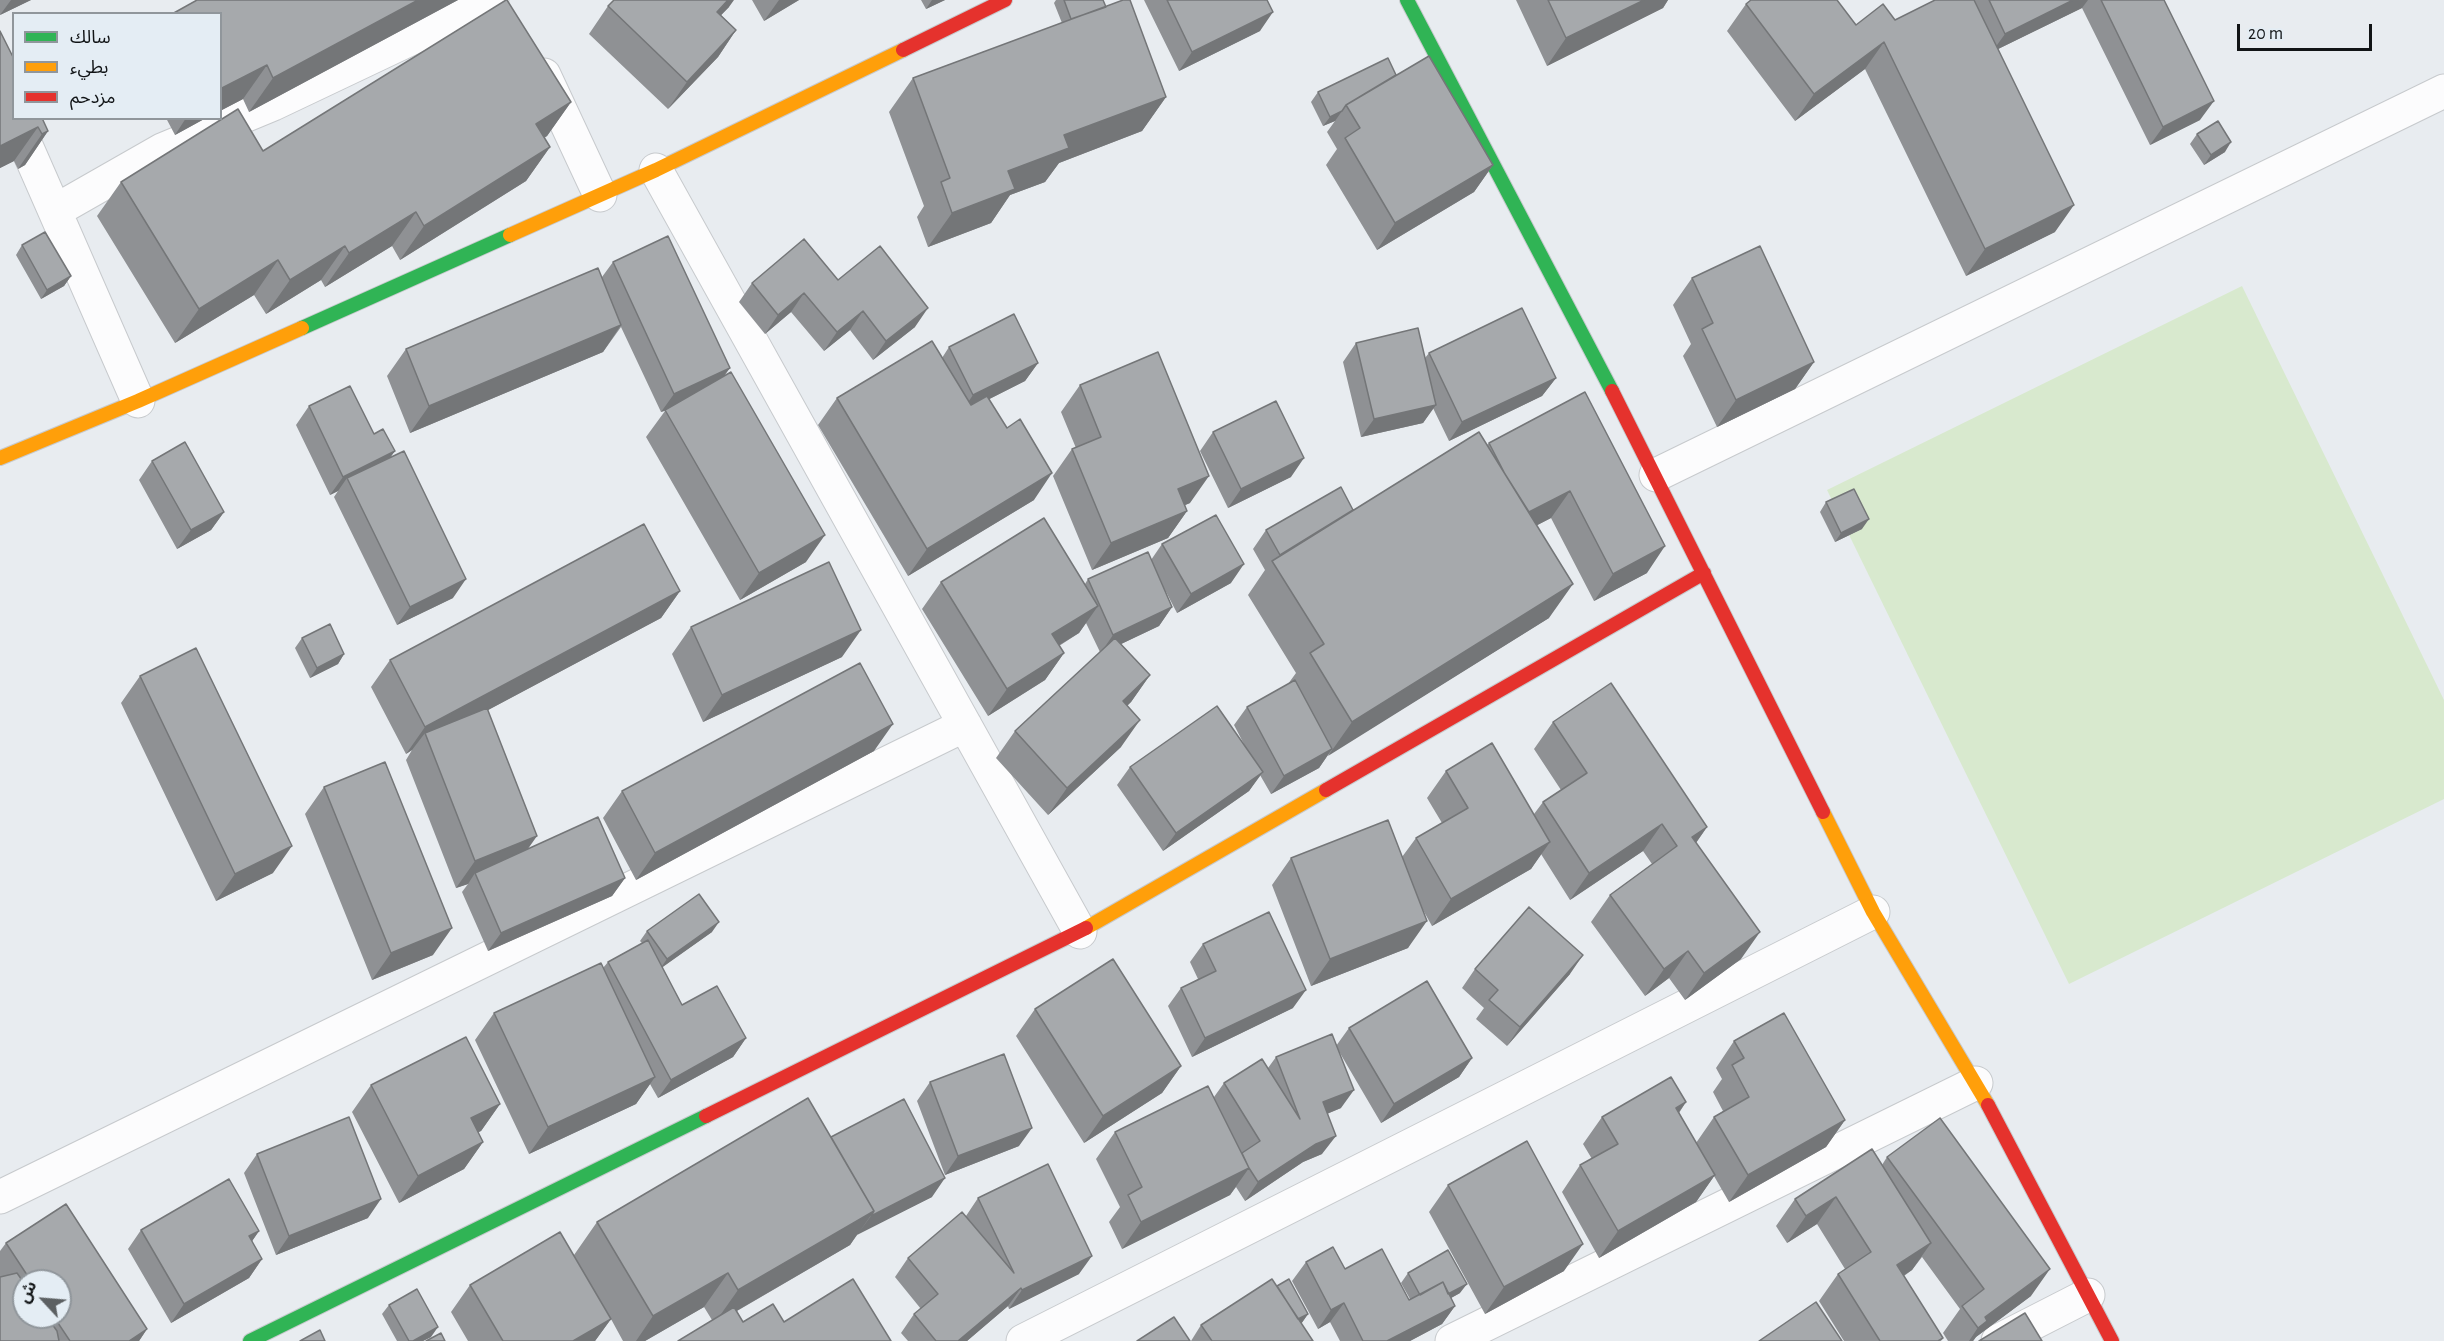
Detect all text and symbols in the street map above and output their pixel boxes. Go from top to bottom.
legend [12,12,222,120]
scale bar [2240,12,2375,50]
text: 20 m [2248,25,2283,43]
text: سالك [70,29,111,47]
text: بطيء [70,59,108,77]
text: مزدحم [70,89,115,107]
north arrow [12,1269,72,1329]
text: ش [16,1279,40,1305]

